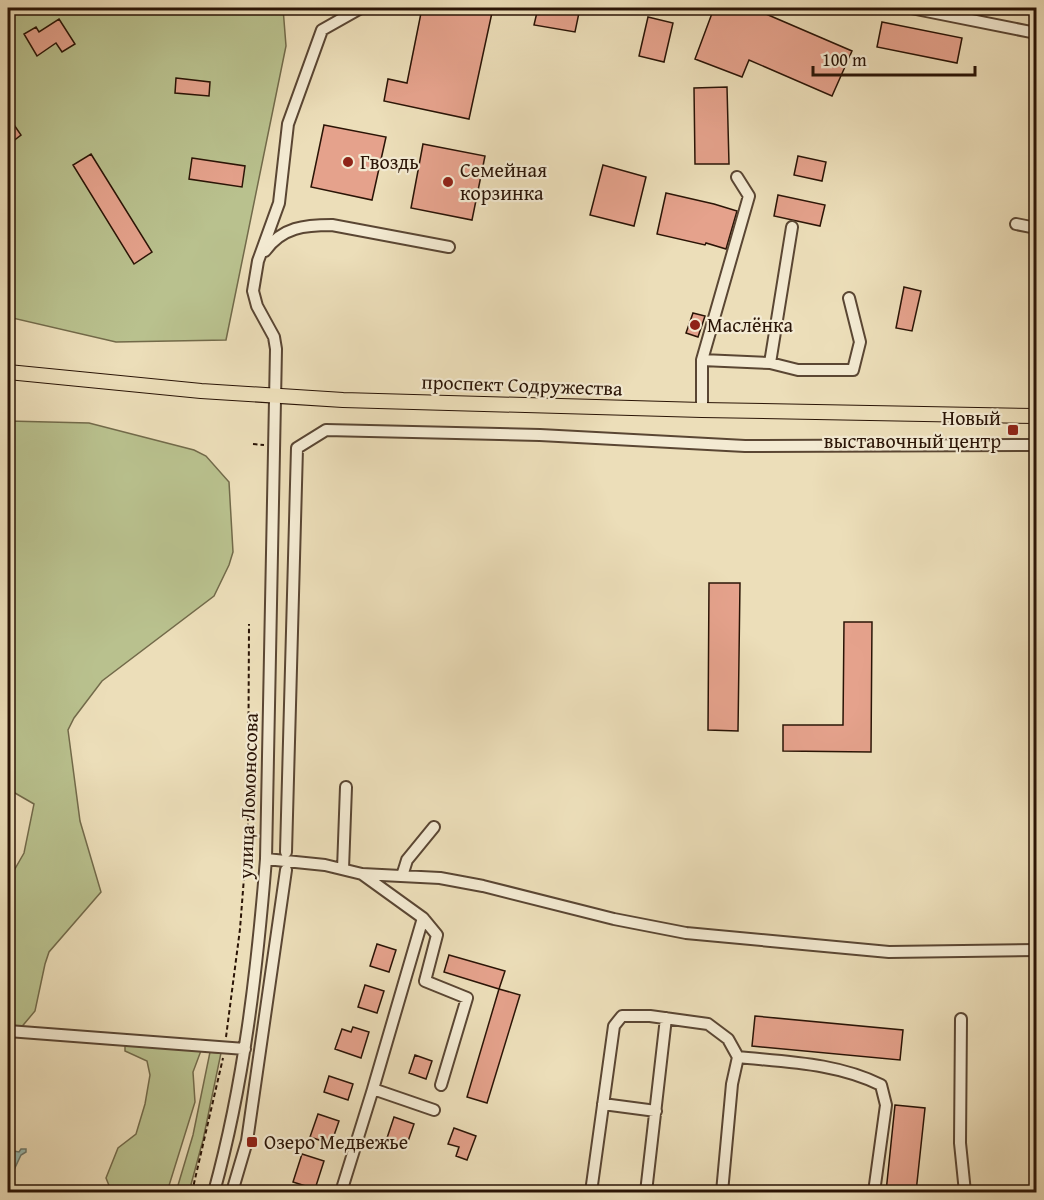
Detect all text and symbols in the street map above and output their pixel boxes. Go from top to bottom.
scale bar [813,39,975,77]
text: 100 m [822,46,867,73]
place label: Гвоздь [360,147,419,176]
marker: Гвоздь [341,155,355,169]
place label: Семейная корзинка [460,155,547,207]
marker: Семейная корзинка [441,175,455,189]
place label: Маслёнка [707,310,794,339]
marker: Маслёнка [688,318,702,332]
street label: проспект Содружества [421,367,623,403]
place label: Новый выставочный центр [824,403,1001,455]
marker: Новый выставочный центр [1006,423,1020,437]
street label: улица Ломоносова [230,712,265,880]
place label: Озеро Медвежье [264,1127,408,1156]
marker: Озеро Медвежье [245,1135,259,1149]

